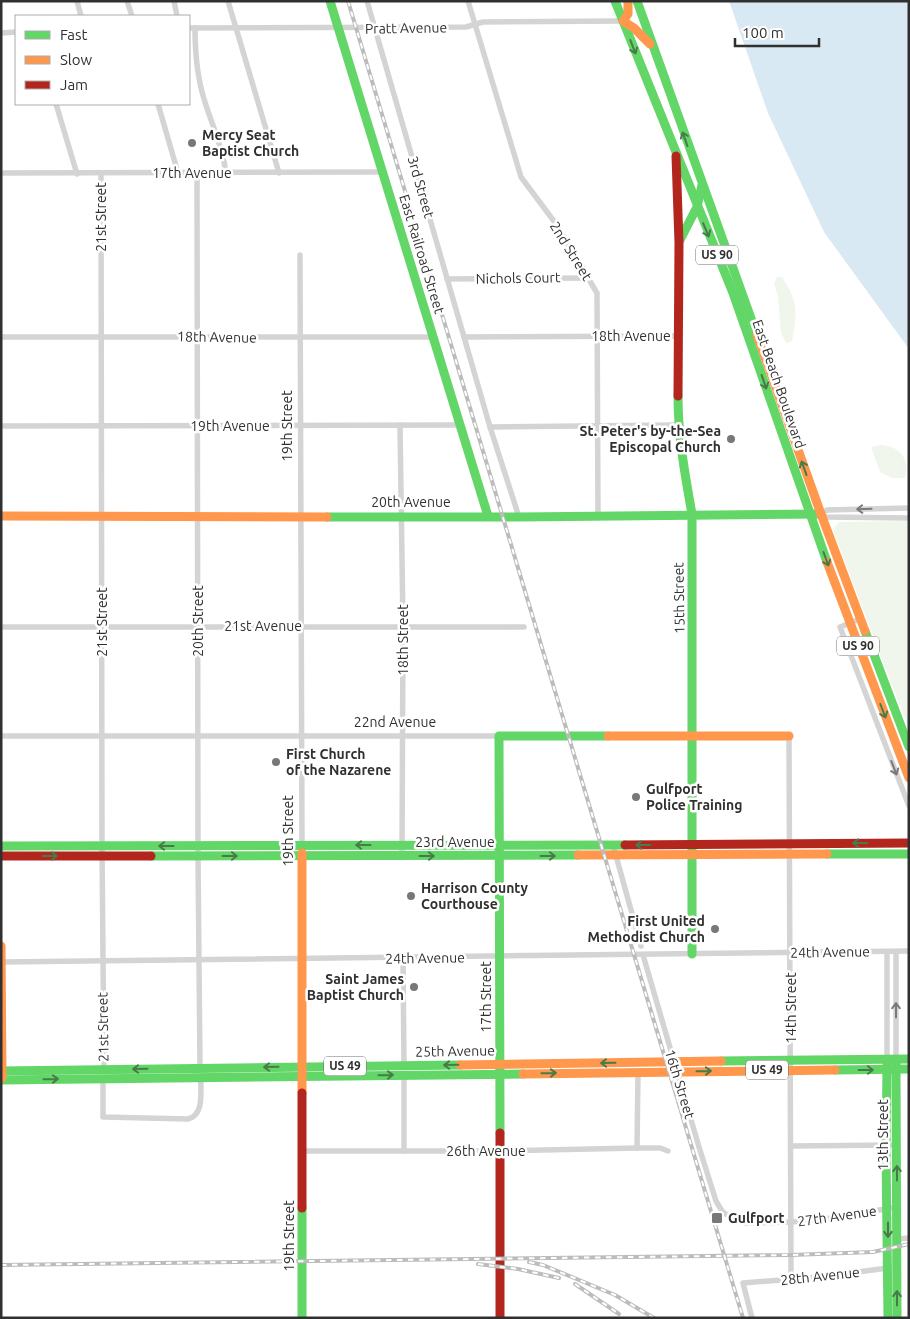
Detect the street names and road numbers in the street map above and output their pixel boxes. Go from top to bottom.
street label: Pratt Avenue [365,19,447,37]
street label: 3rd Street [405,154,438,220]
street label: 17th Avenue [152,165,232,181]
street label: 21st Street [93,182,109,252]
street label: East Railroad Street [396,192,448,316]
street label: 2nd Street [547,219,596,284]
road number: US 90 [696,246,738,264]
street label: Nichols Court [476,269,561,287]
street label: East Beach Boulevard [749,317,809,451]
street label: 18th Avenue [177,328,257,346]
street label: 18th Avenue [591,328,671,344]
street label: 19th Street [279,390,295,462]
street label: 19th Avenue [190,418,270,434]
street label: 20th Avenue [371,494,451,510]
street label: 15th Street [670,562,688,634]
street label: 20th Street [190,585,206,657]
street label: 21st Street [94,587,110,657]
street label: 18th Street [395,604,411,676]
street label: 21st Avenue [224,618,302,634]
road number: US 90 [837,636,879,656]
street label: 22nd Avenue [354,714,436,730]
street label: 19th Street [280,795,296,867]
street label: 23rd Avenue [415,834,495,850]
street label: 24th Avenue [790,943,870,961]
street label: 24th Avenue [385,949,465,967]
street label: 17th Street [478,961,494,1033]
street label: 14th Street [783,972,799,1044]
street label: 21st Street [94,992,112,1062]
street label: 25th Avenue [415,1042,495,1060]
street label: 16th Street [662,1047,698,1121]
road number: US 49 [324,1056,366,1076]
road number: US 49 [746,1060,788,1080]
street label: 13th Street [875,1099,891,1171]
street label: 26th Avenue [446,1143,526,1159]
street label: 19th Street [281,1200,297,1272]
street label: 27th Avenue [796,1203,878,1229]
street label: 28th Avenue [780,1264,860,1288]

